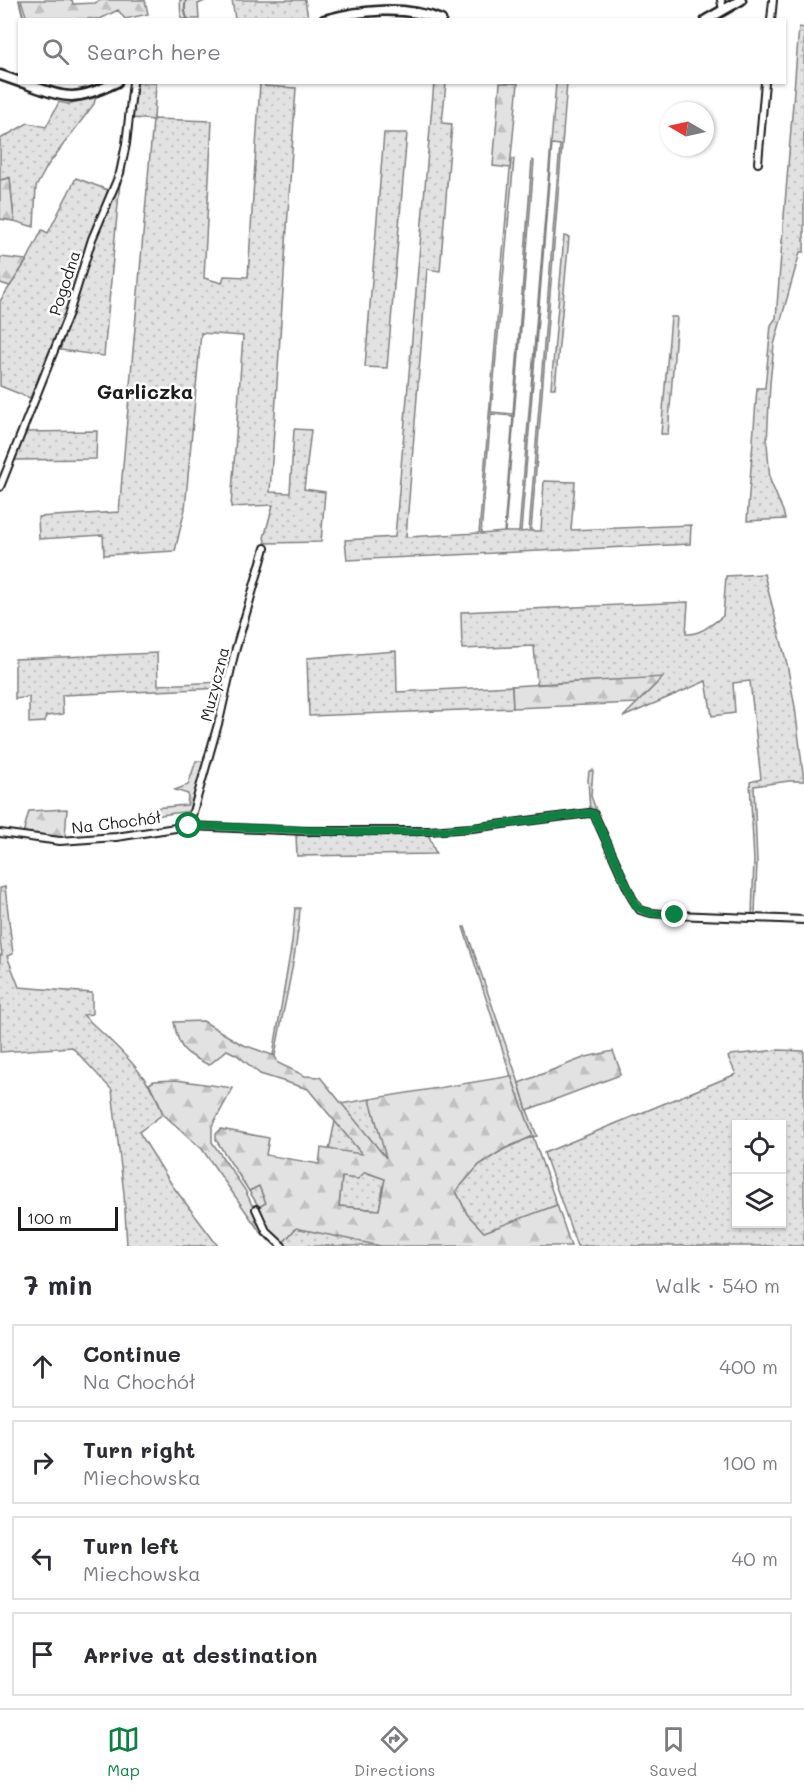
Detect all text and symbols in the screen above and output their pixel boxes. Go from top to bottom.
search box [18,18,786,84]
icon: search [39,35,72,68]
text: Search here [87,37,221,66]
north arrow [660,102,714,156]
street label: Pogodna [44,248,84,318]
district label: Garliczka [97,378,193,404]
street label: Muzyczna [195,645,233,723]
street label: Na Chochół [70,806,162,838]
route start [175,812,201,838]
route end [661,901,687,927]
map controls [732,1120,786,1228]
button: locate [732,1120,786,1174]
button: layers [732,1174,786,1228]
scale bar [18,1204,118,1232]
text: 100 m [27,1207,72,1228]
text: 7 min [24,1268,92,1302]
text: Walk · 540 m [655,1272,780,1298]
text: Continue [83,1339,181,1368]
icon: ahead [26,1350,59,1383]
text: 400 m [719,1353,778,1379]
text: Na Chochół [83,1368,195,1394]
text: Turn right [83,1435,195,1464]
icon: right [26,1446,59,1479]
text: 100 m [722,1449,778,1475]
text: Miechowska [83,1464,201,1490]
text: Turn left [83,1531,179,1560]
icon: left [26,1542,59,1575]
text: 40 m [732,1545,778,1571]
text: Miechowska [83,1560,201,1586]
icon: arrive [26,1638,59,1671]
text: Arrive at destination [83,1640,318,1669]
tab: Map [107,1723,140,1780]
tab: Directions [354,1723,435,1780]
tab: Saved [649,1723,697,1780]

